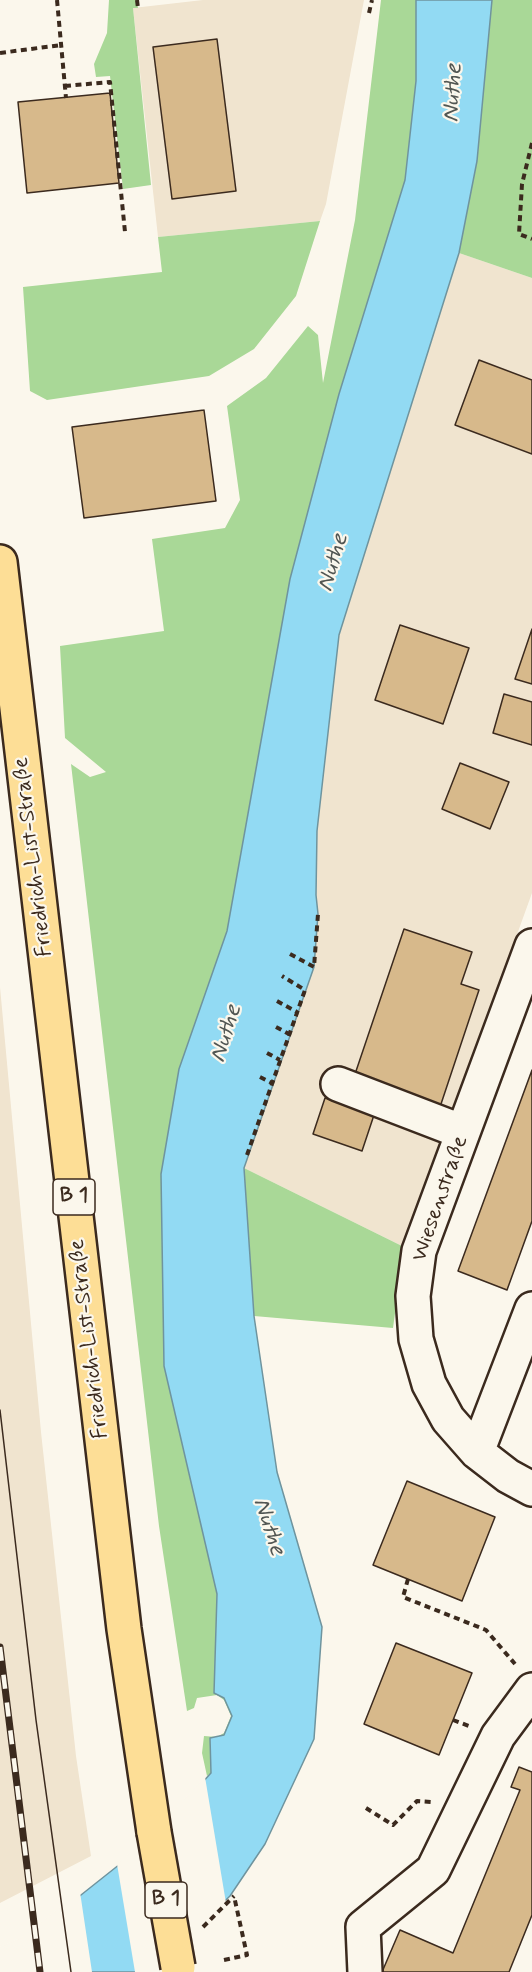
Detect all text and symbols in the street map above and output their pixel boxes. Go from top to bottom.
water label: Nuthe [438,63,470,123]
water label: Nuthe [312,531,356,595]
street label: Friedrich-List-Straße [9,756,59,958]
water label: Nuthe [205,1002,249,1066]
street label: Wiesenstraße [407,1133,475,1265]
road number: B 1 [53,1179,95,1215]
street label: Friedrich-List-Straße [65,1238,115,1440]
water label: Nuthe [245,1495,291,1559]
road number: B 1 [145,1882,187,1918]

